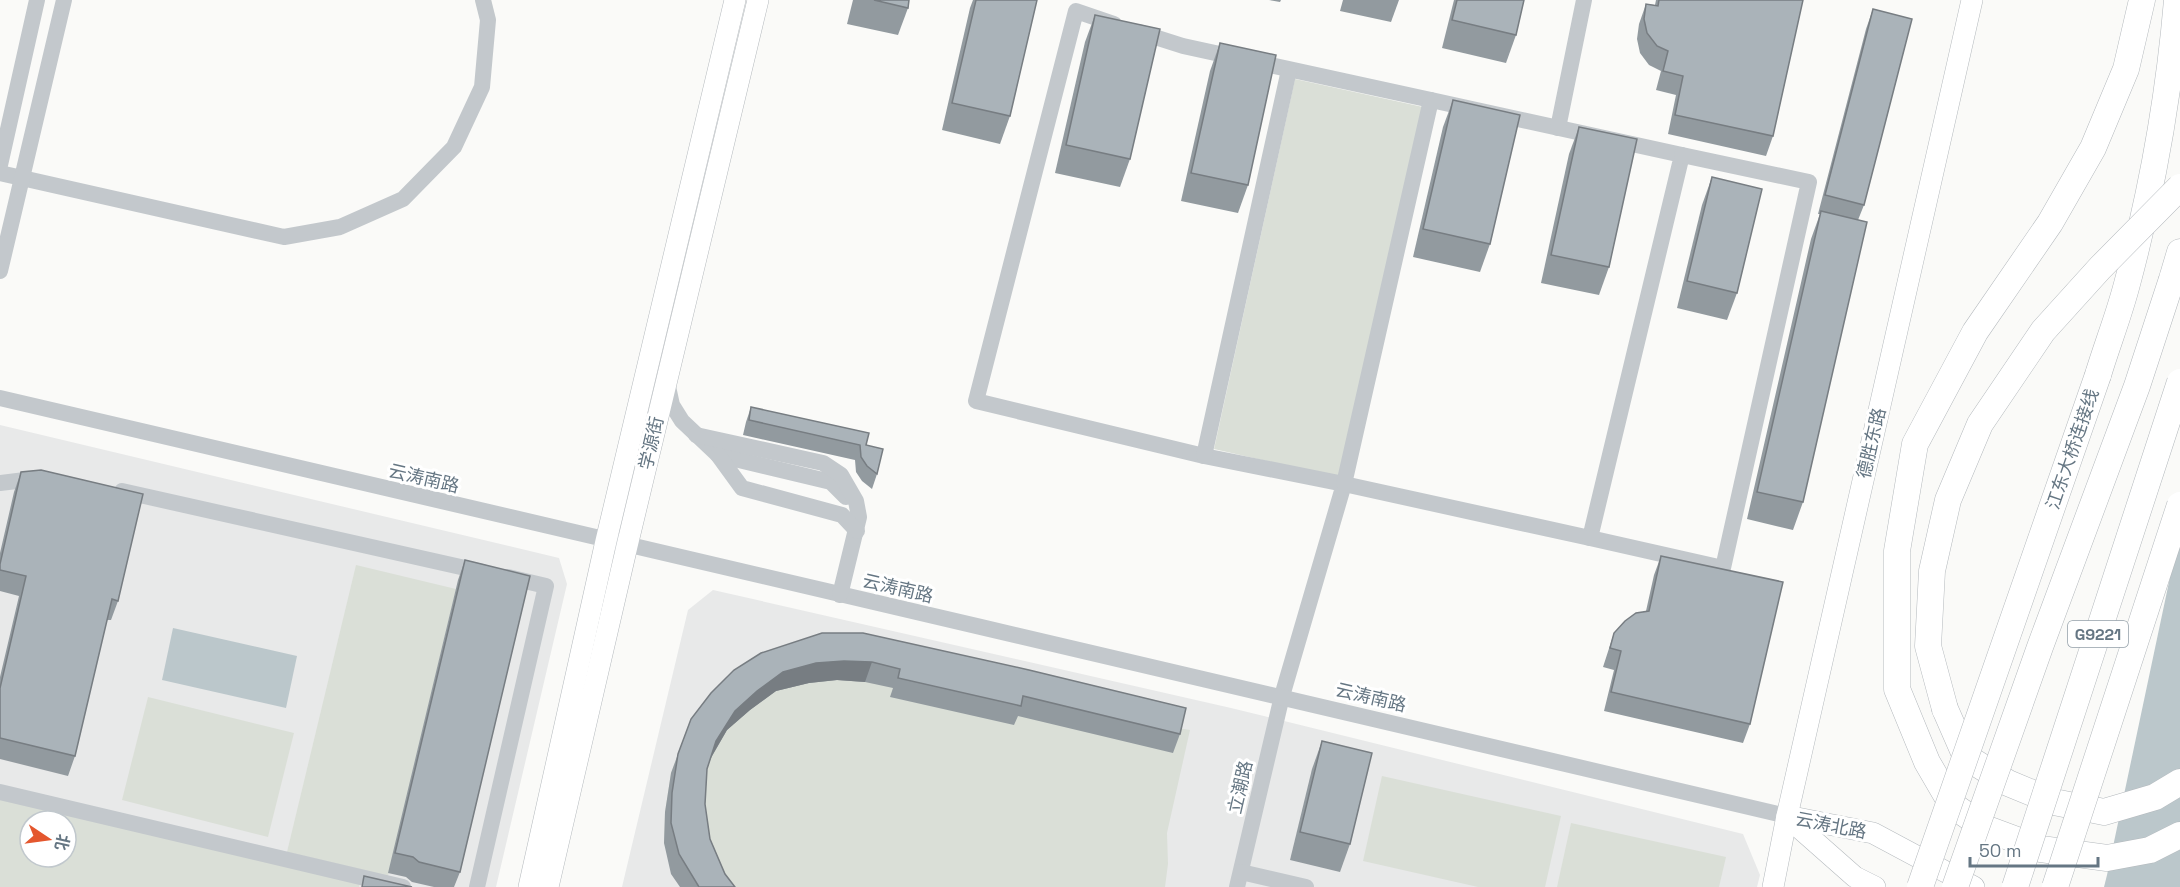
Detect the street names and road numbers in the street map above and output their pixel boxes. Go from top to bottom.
street label: 江东大桥连接线 [2041,386,2103,512]
street label: 德胜东路 [1852,405,1890,481]
street label: 学源街 [634,414,668,472]
street label: 云涛南路 [386,459,462,497]
street label: 云涛南路 [860,569,936,607]
road number: G9221 [2068,621,2128,647]
street label: 云涛南路 [1333,678,1409,716]
street label: 立潮路 [1223,758,1257,816]
street label: 云涛北路 [1793,807,1869,843]

